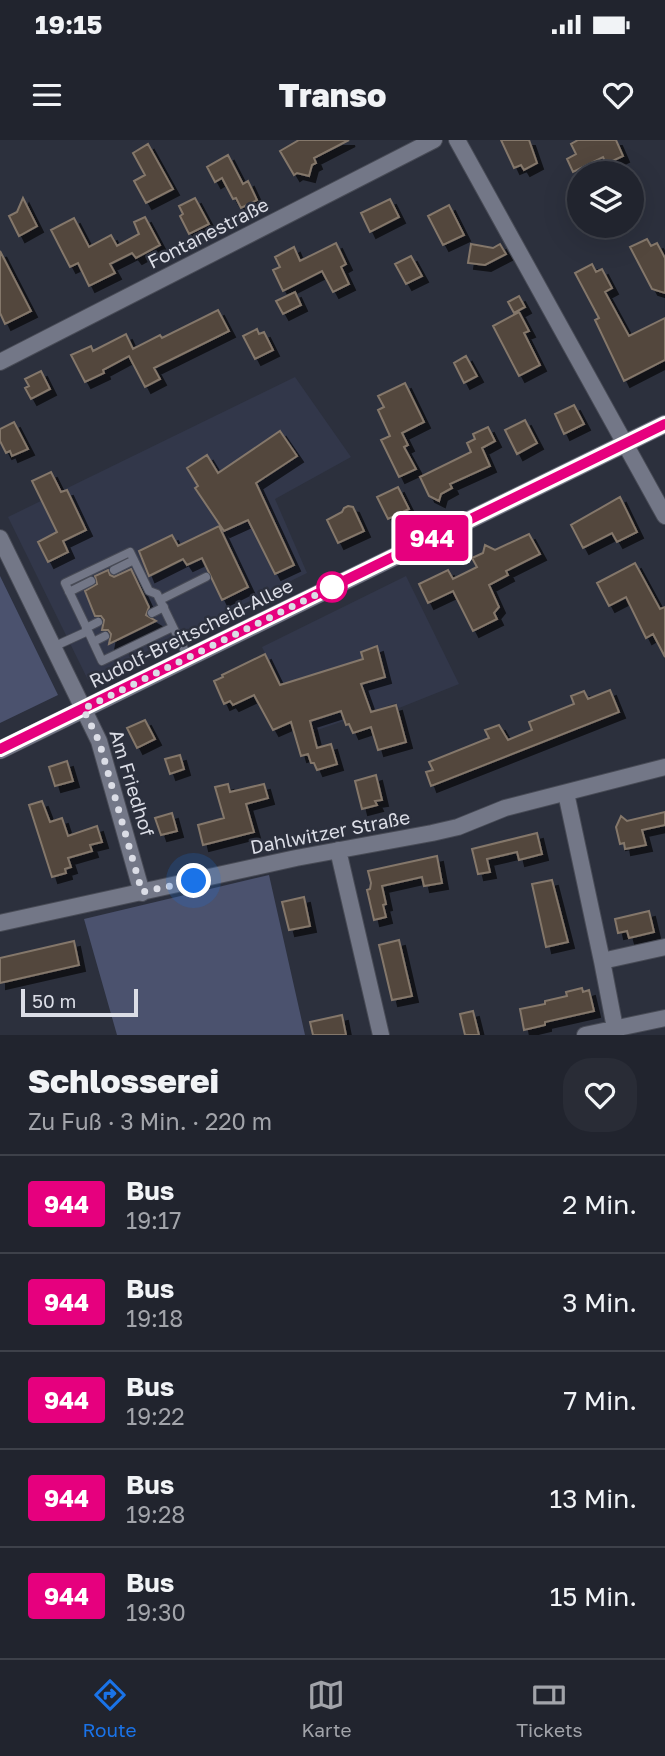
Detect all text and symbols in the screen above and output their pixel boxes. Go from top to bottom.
text: 19:15 [35,9,102,40]
icon: menu [28,76,66,114]
text: Transo [279,76,386,114]
icon: heart [599,76,637,114]
map controls [567,161,644,238]
button: layers [567,161,644,238]
street label: Fontanestraße [143,192,272,273]
line badge: 944 [392,515,472,561]
text: 944 [409,523,455,552]
unlabelled marker [317,572,347,602]
street label: Rudolf-Breitscheid-Allee [85,573,296,692]
street label: Am Friedhof [105,727,160,839]
street label: Dahlwitzer Straße [248,805,412,858]
your location [176,863,211,898]
scale bar [21,986,138,1018]
text: 50 m [32,989,76,1012]
button: heart [563,1058,637,1132]
text: Schlosserei [28,1061,219,1100]
text: Zu Fuß · 3 Min. · 220 m [28,1107,272,1135]
text: Bus [126,1175,174,1206]
text: 944 [44,1189,89,1218]
text: 2 Min. [562,1189,637,1220]
text: 19:17 [126,1206,181,1234]
text: Bus [126,1273,174,1304]
text: 944 [44,1287,89,1316]
text: 3 Min. [562,1287,637,1318]
text: 19:18 [126,1304,183,1332]
text: Bus [126,1371,174,1402]
text: 944 [44,1385,89,1414]
text: 7 Min. [564,1385,637,1416]
text: 19:22 [126,1402,185,1430]
text: Bus [126,1469,174,1500]
text: 944 [44,1483,89,1512]
text: 13 Min. [550,1483,637,1514]
text: 19:28 [126,1500,185,1528]
text: Bus [126,1567,174,1598]
text: 944 [44,1581,89,1610]
text: 15 Min. [550,1581,637,1612]
text: 19:30 [126,1598,186,1626]
tab: Route [82,1676,137,1741]
tab: Karte [301,1676,352,1741]
tab: Tickets [516,1676,583,1741]

